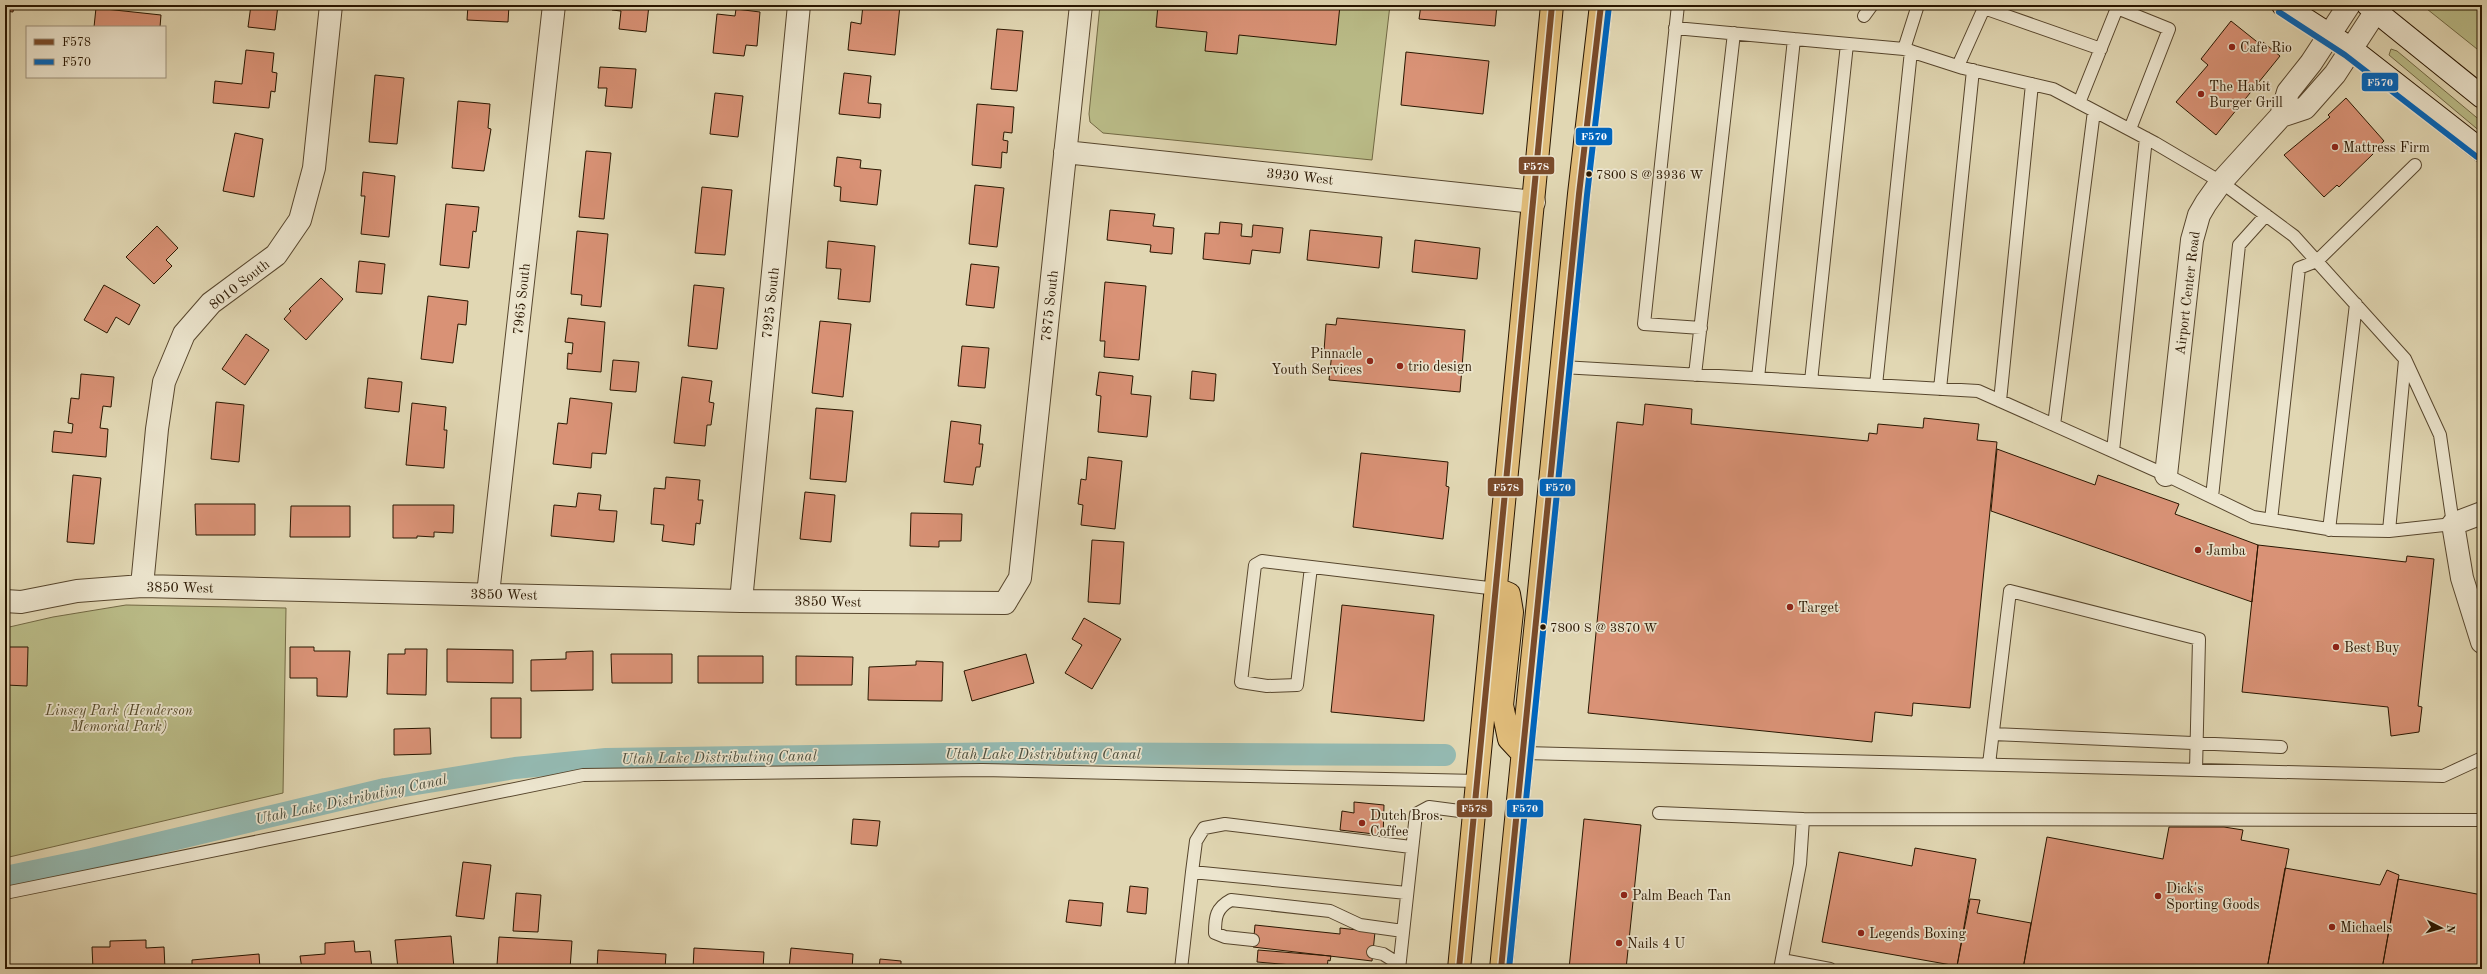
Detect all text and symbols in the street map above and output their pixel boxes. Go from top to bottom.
legend [26,26,166,78]
text: F578 [62,36,91,49]
place label: Cafe Rio [2240,41,2292,55]
marker: Cafe Rio [2227,42,2237,52]
text: F570 [62,56,91,69]
line badge: F570 [2361,72,2399,92]
text: F570 [2367,78,2393,89]
place label: The Habit Burger Grill [2209,80,2283,110]
marker: The Habit Burger Grill [2196,89,2206,99]
line badge: F570 [1575,127,1613,146]
text: F570 [1581,132,1607,143]
place label: Mattress Firm [2343,141,2430,155]
marker: Mattress Firm [2330,142,2340,152]
line badge: F578 [1518,156,1555,175]
text: F578 [1523,162,1549,173]
street label: 3930 West [1266,167,1334,187]
marker: 7800 S @ 3936 W [1584,169,1594,179]
place label: 7800 S @ 3936 W [1596,169,1704,182]
street label: Airport Center Road [2173,230,2203,356]
street label: 8010 South [207,257,273,312]
street label: 7965 South [511,262,533,336]
street label: 7925 South [760,266,782,340]
street label: 7875 South [1039,269,1061,343]
place label: Pinnacle Youth Services [1271,347,1362,377]
marker: Pinnacle Youth Services [1365,356,1375,366]
place label: trio design [1408,360,1472,374]
marker: trio design [1395,361,1405,371]
line badge: F578 [1487,477,1524,497]
line badge: F570 [1539,478,1576,497]
text: F578 [1493,483,1519,494]
text: F570 [1545,483,1571,494]
place label: Jamba [2206,544,2246,558]
marker: Jamba [2193,545,2203,555]
street label: 3850 West [146,580,214,596]
street label: 3850 West [470,587,538,603]
street label: 3850 West [794,594,862,610]
place label: Target [1798,601,1839,615]
marker: Target [1785,602,1795,612]
marker: 7800 S @ 3870 W [1538,622,1548,632]
place label: 7800 S @ 3870 W [1550,622,1658,635]
place label: Best Buy [2344,641,2400,655]
marker: Best Buy [2331,642,2341,652]
park label: Linsey Park (Henderson Memorial Park) [44,703,193,735]
water label: Utah Lake Distributing Canal [945,748,1142,763]
water label: Utah Lake Distributing Canal [621,749,818,768]
water label: Utah Lake Distributing Canal [254,773,449,828]
line badge: F578 [1456,799,1493,818]
line badge: F570 [1506,799,1544,818]
text: F578 [1461,804,1487,815]
text: F570 [1512,804,1538,815]
place label: Dutch Bros. Coffee [1370,809,1443,839]
marker: Dutch Bros. Coffee [1357,818,1367,828]
place label: Dick's Sporting Goods [2166,882,2260,912]
place label: Palm Beach Tan [1632,889,1731,903]
marker: Palm Beach Tan [1619,890,1629,900]
marker: Dick's Sporting Goods [2153,891,2163,901]
north arrow [2421,908,2461,948]
place label: Michaels [2340,921,2392,935]
marker: Michaels [2327,922,2337,932]
text: N [2443,924,2455,934]
place label: Legends Boxing [1869,927,1967,941]
marker: Legends Boxing [1856,928,1866,938]
place label: Nails 4 U [1627,937,1685,951]
marker: Nails 4 U [1614,938,1624,948]

